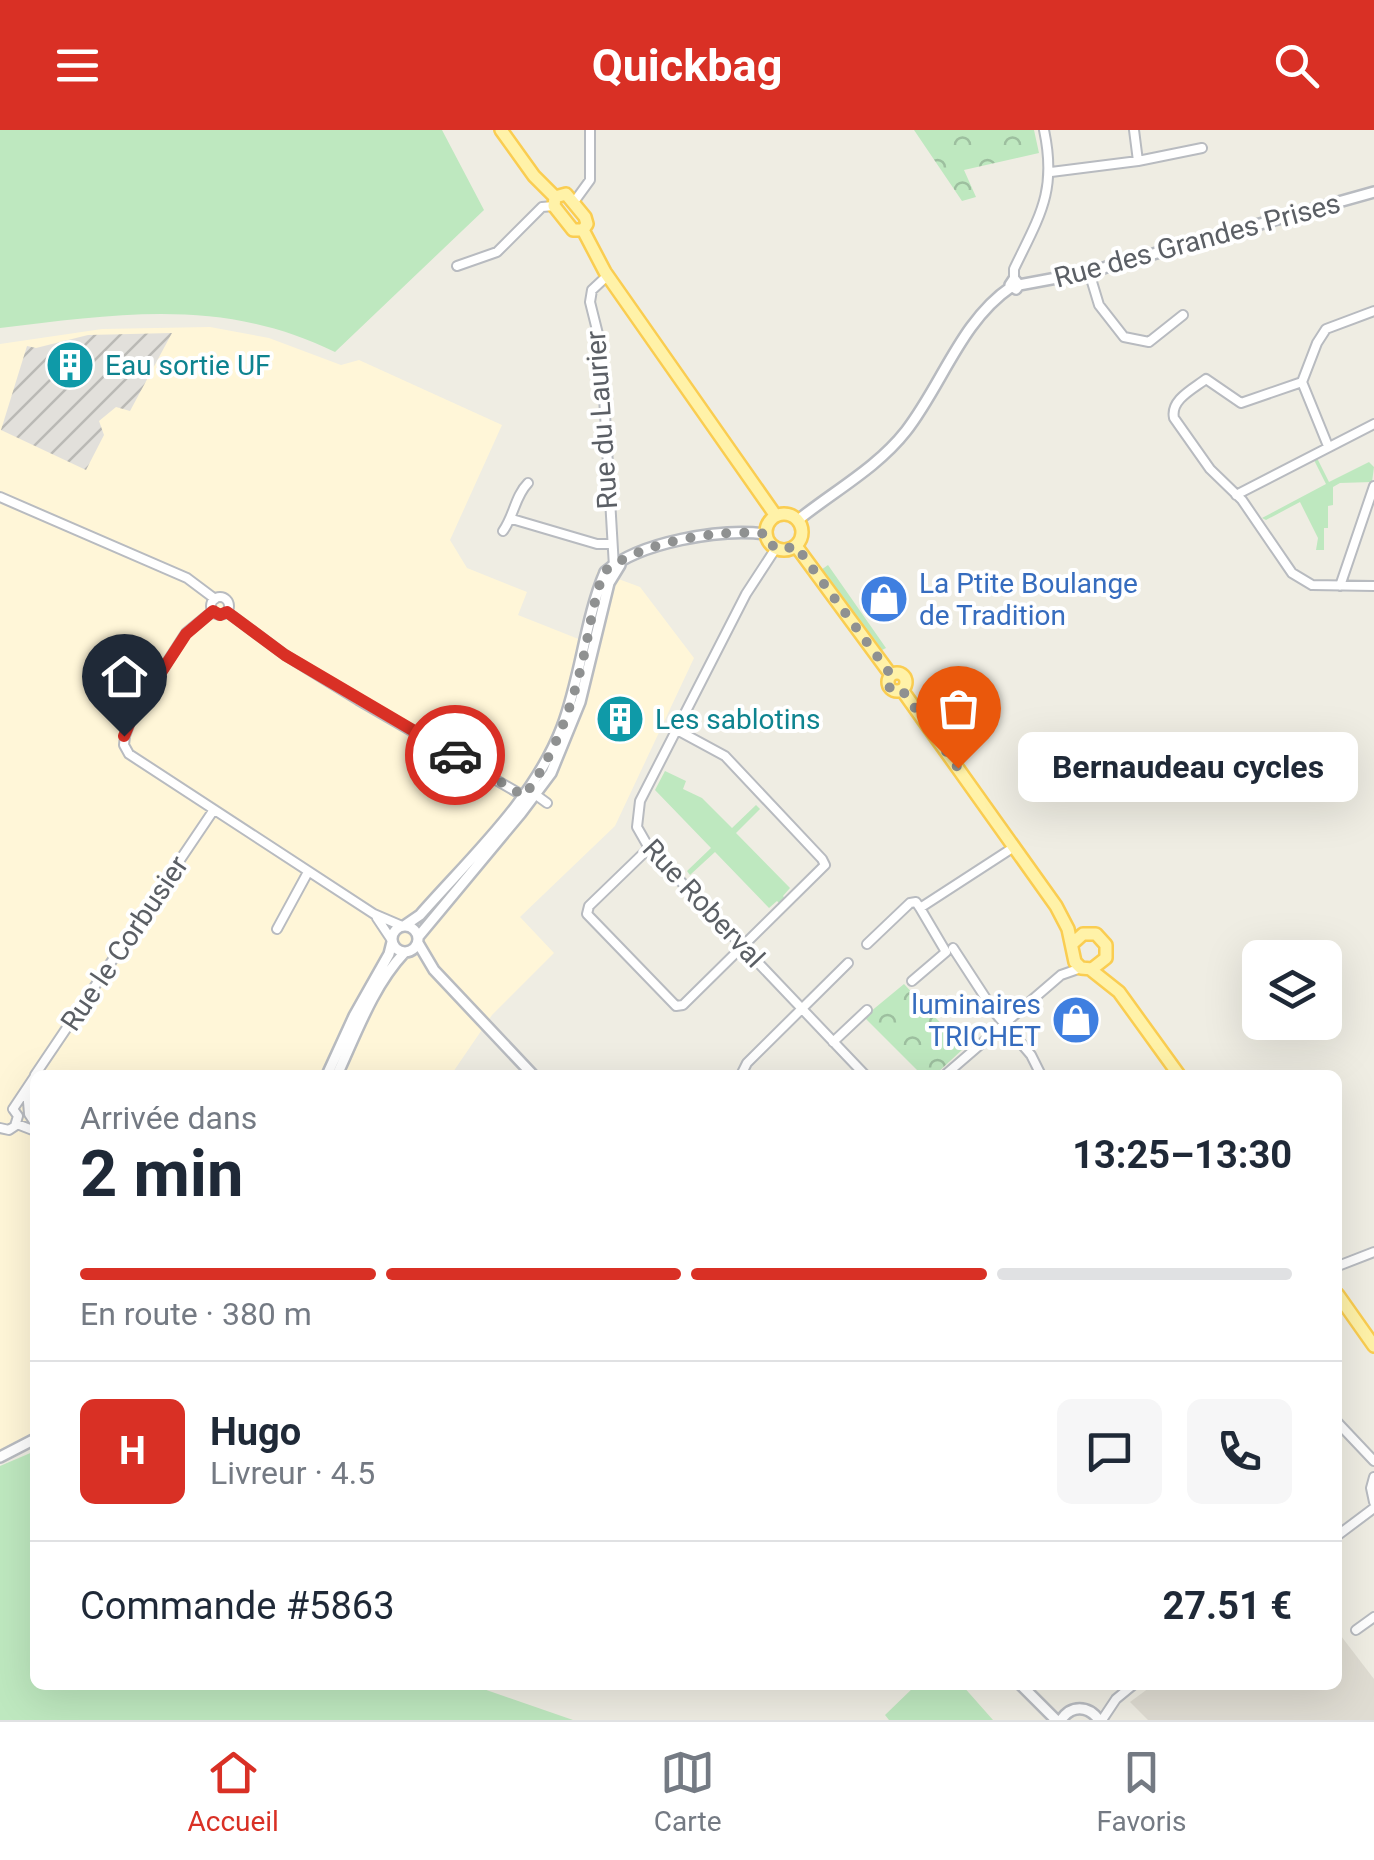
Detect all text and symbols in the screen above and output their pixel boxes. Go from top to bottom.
icon: menu [50,38,105,93]
icon: search [1269,38,1324,93]
text: Quickbag [592,39,782,92]
street label: Rue des Grandes Prises [1050,186,1344,295]
street label: Rue du Laurier [579,329,624,510]
building icon: Eau sortie UF [44,339,96,391]
place label: Eau sortie UF [105,349,271,382]
place label: La Ptite Boulange de Tradition [919,567,1138,632]
shop icon: La Ptite Boulange de Tradition [858,573,910,625]
pin [82,634,167,737]
icon: home [97,649,152,704]
pin [916,666,1001,769]
icon: bag [931,681,986,736]
building icon: Les sablotins [594,693,646,745]
place label: Les sablotins [655,703,820,736]
courier [405,705,505,805]
icon: car [428,728,483,783]
callout: Bernaudeau cycles [1018,733,1358,803]
text: Bernaudeau cycles [1052,748,1324,786]
street label: Rue Roberval [636,832,771,974]
street label: Rue le Corbusier [54,849,195,1037]
map controls [1242,940,1342,1040]
button: layers [1242,940,1342,1040]
place label: luminaires TRICHET [911,988,1041,1053]
shop icon: luminaires TRICHET [1050,994,1102,1046]
text: Arrivée dans [80,1099,257,1137]
text: 13:25–13:30 [1072,1133,1292,1177]
text: 2 min [80,1136,243,1212]
text: En route · 380 m [80,1295,312,1333]
button: chat [1057,1399,1162,1504]
button: phone [1187,1399,1292,1504]
text: Hugo [210,1410,301,1454]
text: H [119,1429,146,1473]
text: Livreur · 4.5 [210,1454,375,1492]
text: Commande #5863 [80,1584,395,1628]
text: 27.51 € [1163,1584,1292,1628]
tab: Accueil [187,1745,279,1838]
tab: Carte [654,1745,721,1838]
tab: Favoris [1096,1745,1187,1838]

